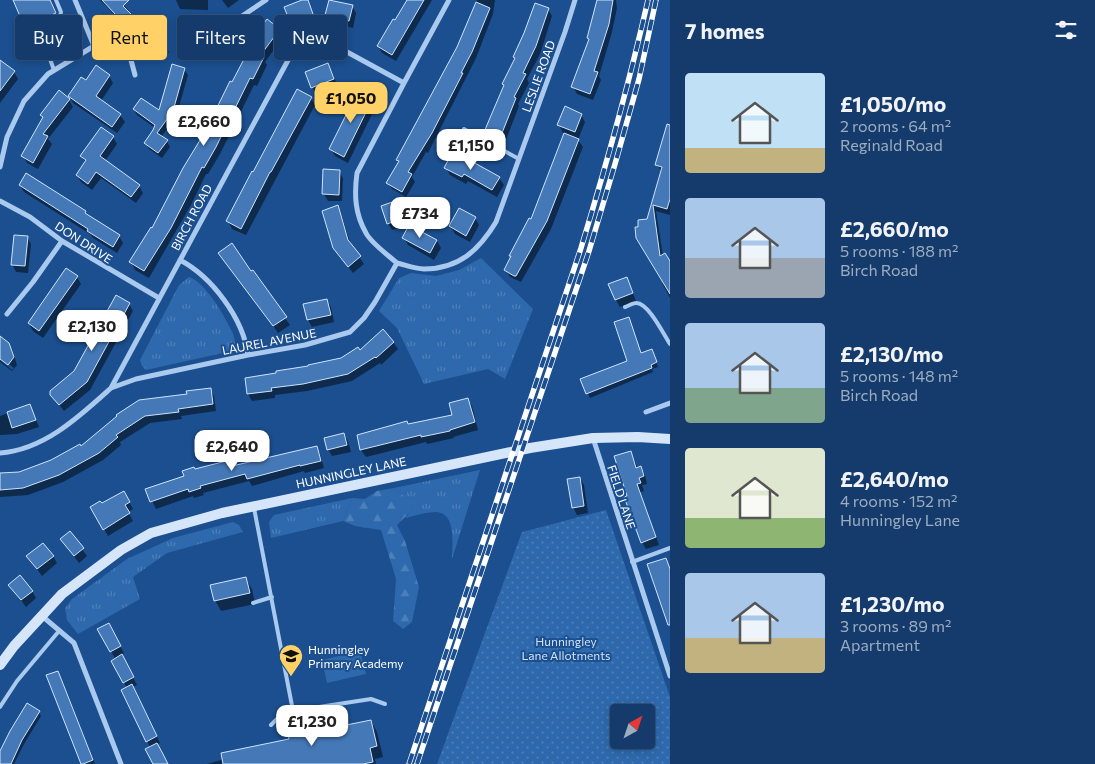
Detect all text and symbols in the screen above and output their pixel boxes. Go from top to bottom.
chip: Buy [15,15,82,60]
chip: Rent [92,15,167,60]
chip: Filters [177,15,264,60]
chip: New [274,15,347,60]
icon: filters [1052,16,1080,44]
text: 7 homes [685,18,764,43]
street label: LESLIE ROAD [519,38,557,114]
pin: £1,050 [310,82,392,124]
text: £1,050 [326,88,377,107]
text: £1,050/mo [840,91,946,116]
icon: home [725,93,785,153]
pin: £2,660 [163,104,245,147]
text: £2,660 [178,111,230,130]
text: 2 rooms · 64 m² [840,116,951,135]
pin: £1,150 [430,128,512,171]
text: £1,150 [448,135,494,154]
text: Reginald Road [840,135,943,154]
street label: BIRCH ROAD [168,181,214,252]
pin: £734 [390,196,450,239]
text: £734 [401,203,439,222]
text: £2,660/mo [840,216,949,241]
street label: DON DRIVE [53,218,115,266]
icon: home [725,218,785,278]
text: 5 rooms · 188 m² [840,241,958,260]
text: Birch Road [840,260,918,279]
pin: £2,130 [51,310,133,352]
text: £2,130 [68,316,116,335]
street label: LAUREL AVENUE [221,325,317,357]
text: £2,130/mo [840,341,943,366]
icon: home [725,343,785,403]
text: 5 rooms · 148 m² [840,366,958,385]
text: Birch Road [840,385,918,404]
pin: £2,640 [191,430,273,472]
text: £2,640 [206,436,258,455]
street label: HUNNINGLEY LANE [295,453,407,491]
street label: FIELD LANE [605,463,639,531]
text: £2,640/mo [840,466,949,491]
icon: home [725,468,785,528]
text: 4 rooms · 152 m² [840,491,957,510]
text: Hunningley Lane [840,510,960,529]
text: £1,230/mo [840,591,944,616]
icon: home [725,593,785,653]
text: 3 rooms · 89 m² [840,616,951,635]
park label: Hunningley Lane Allotments [521,634,611,662]
text: Apartment [840,635,920,654]
place label: Hunningley Primary Academy [308,642,403,670]
school or university icon: Hunningley Primary Academy [278,643,304,677]
pin: £1,230 [271,704,353,747]
north arrow [610,704,655,749]
map controls [610,704,655,749]
text: £1,230 [287,711,337,730]

